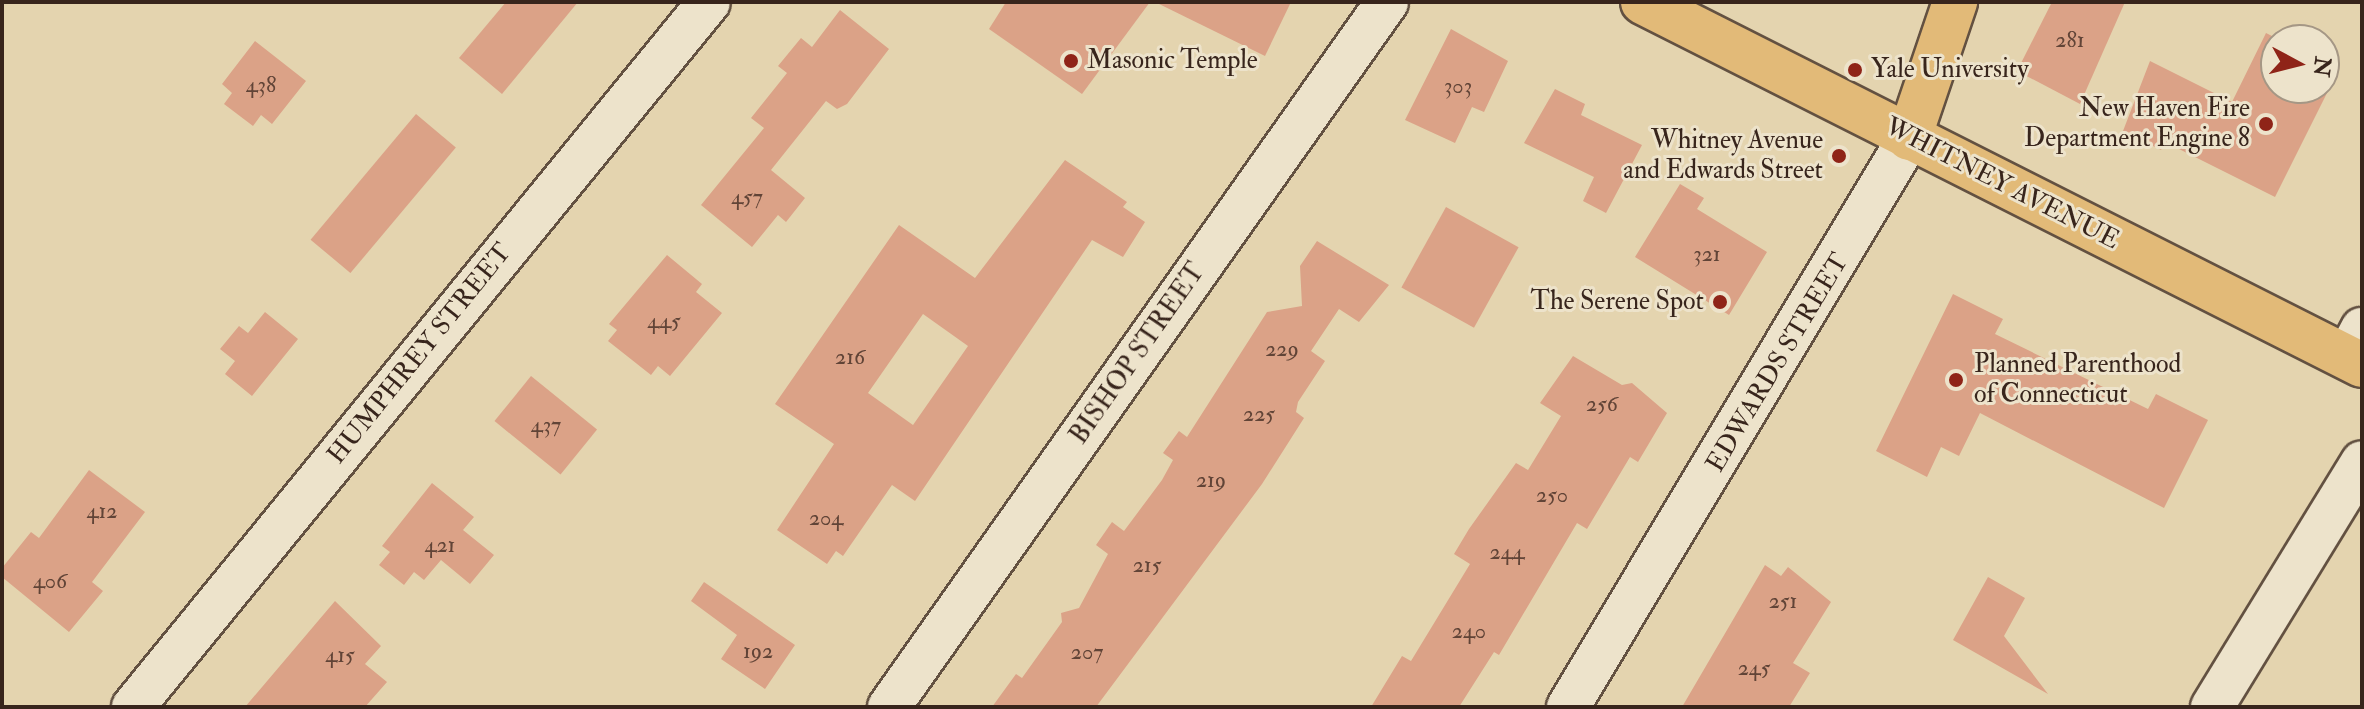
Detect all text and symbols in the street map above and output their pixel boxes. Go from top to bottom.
north arrow [2260,24,2340,104]
house number: 281 [2055,28,2085,54]
place label: Masonic Temple [1087,45,1258,77]
marker: Masonic Temple [1062,52,1080,70]
place label: Yale University [1871,54,2029,86]
text: N [2307,55,2337,78]
marker: Yale University [1846,61,1864,79]
house number: 438 [246,73,276,99]
house number: 303 [1444,74,1472,100]
place label: New Haven Fire Department Engine 8 [2024,93,2250,154]
street label: WHITNEY AVENUE [1880,111,2124,257]
marker: New Haven Fire Department Engine 8 [2257,115,2275,133]
place label: Whitney Avenue and Edwards Street [1623,125,1823,186]
marker: Whitney Avenue and Edwards Street [1830,147,1848,165]
house number: 457 [731,185,763,211]
street label: HUMPHREY STREET [321,238,519,470]
house number: 321 [1693,242,1721,268]
street label: EDWARDS STREET [1700,248,1856,478]
street label: BISHOP STREET [1064,257,1212,451]
place label: The Serene Spot [1531,286,1704,318]
marker: The Serene Spot [1711,293,1729,311]
house number: 445 [647,309,681,335]
house number: 229 [1265,337,1299,363]
house number: 216 [835,345,865,371]
place label: Planned Parenthood of Connecticut [1974,349,2181,410]
marker: Planned Parenthood of Connecticut [1945,369,1967,391]
house number: 256 [1586,392,1618,418]
house number: 225 [1243,402,1275,428]
house number: 437 [531,413,561,439]
house number: 219 [1196,468,1226,494]
house number: 250 [1536,483,1568,509]
house number: 412 [87,499,117,525]
house number: 204 [809,506,843,532]
house number: 421 [425,533,455,559]
house number: 244 [1490,540,1524,566]
house number: 215 [1133,553,1161,579]
house number: 406 [33,569,67,595]
house number: 251 [1769,589,1797,615]
house number: 240 [1452,619,1486,645]
house number: 192 [743,639,773,665]
house number: 207 [1071,640,1103,666]
house number: 415 [325,643,355,669]
house number: 245 [1738,656,1770,682]

